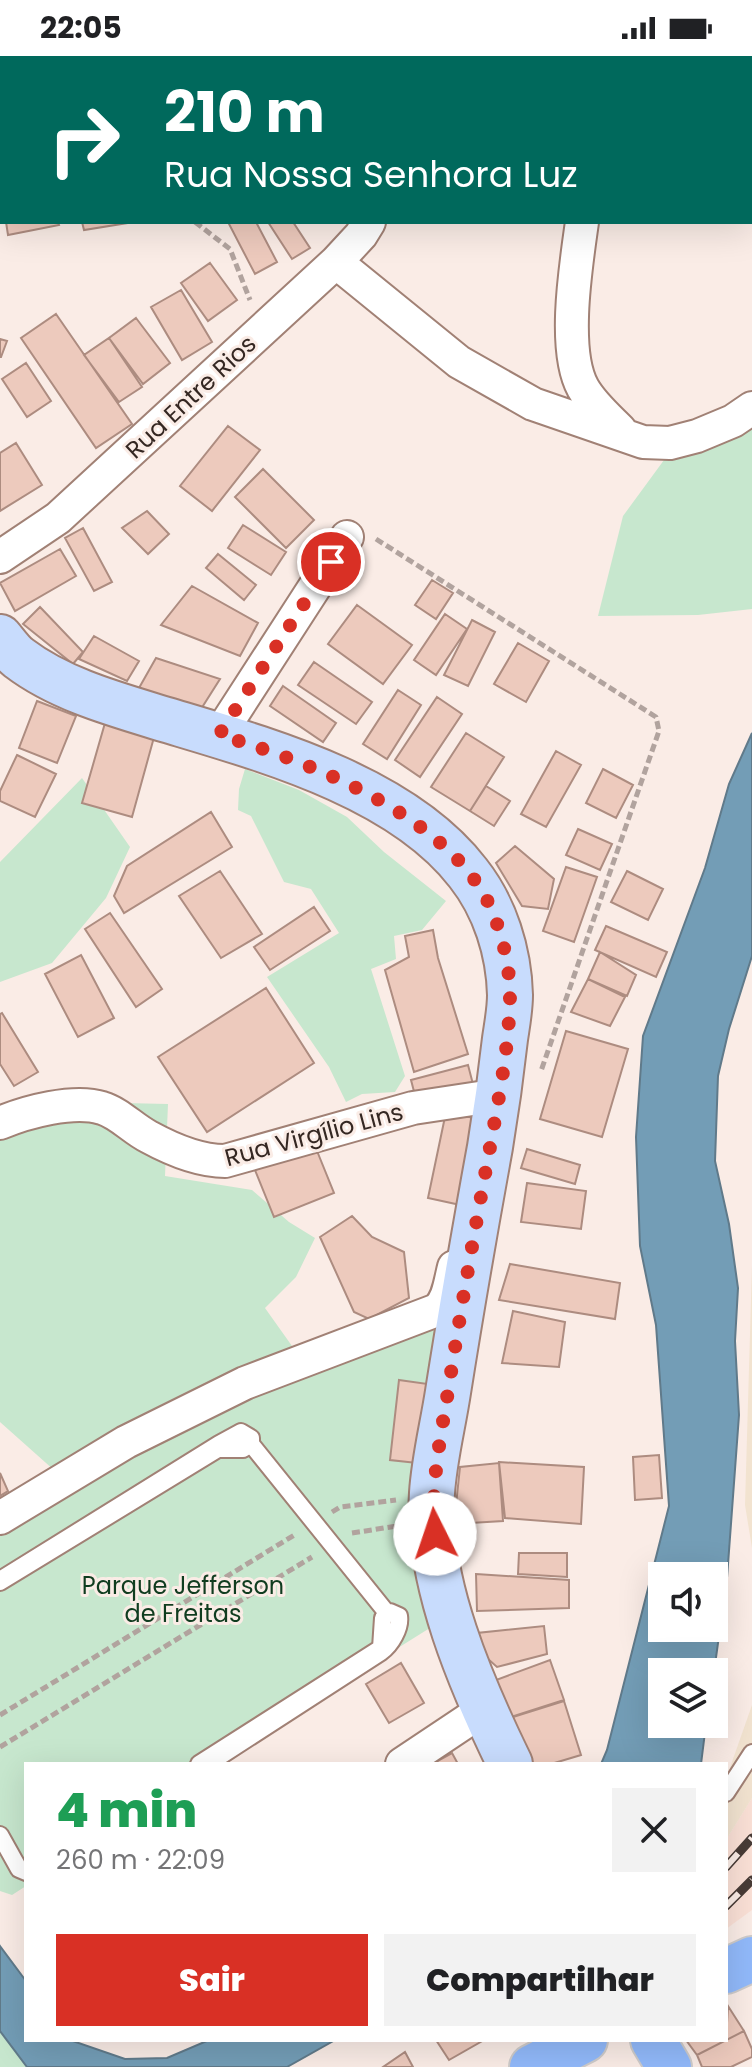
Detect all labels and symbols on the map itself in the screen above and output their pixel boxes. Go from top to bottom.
street label: Rua Entre Rios [118,327,263,466]
pin [297,528,365,596]
street label: Rua Virgílio Lins [221,1095,407,1174]
position arrow [393,1492,477,1576]
park label: Parque Jefferson de Freitas [82,1569,284,1630]

